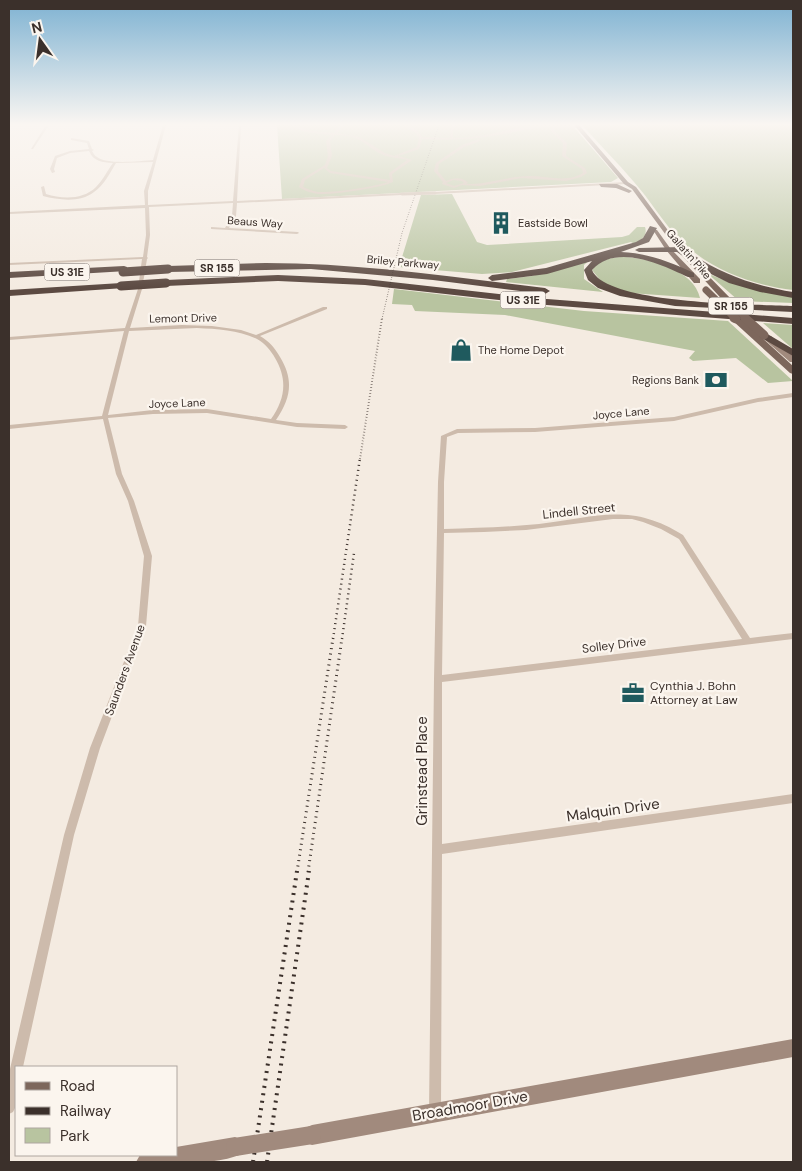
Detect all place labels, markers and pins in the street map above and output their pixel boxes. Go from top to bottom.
building icon: Eastside Bowl [488,210,514,236]
place label: Eastside Bowl [518,216,588,230]
shop icon: The Home Depot [448,337,474,363]
place label: The Home Depot [478,343,564,357]
bank icon: Regions Bank [703,367,729,393]
place label: Regions Bank [632,373,699,387]
place label: Cynthia J. Bohn Attorney at Law [650,678,738,708]
office icon: Cynthia J. Bohn Attorney at Law [620,680,646,706]

